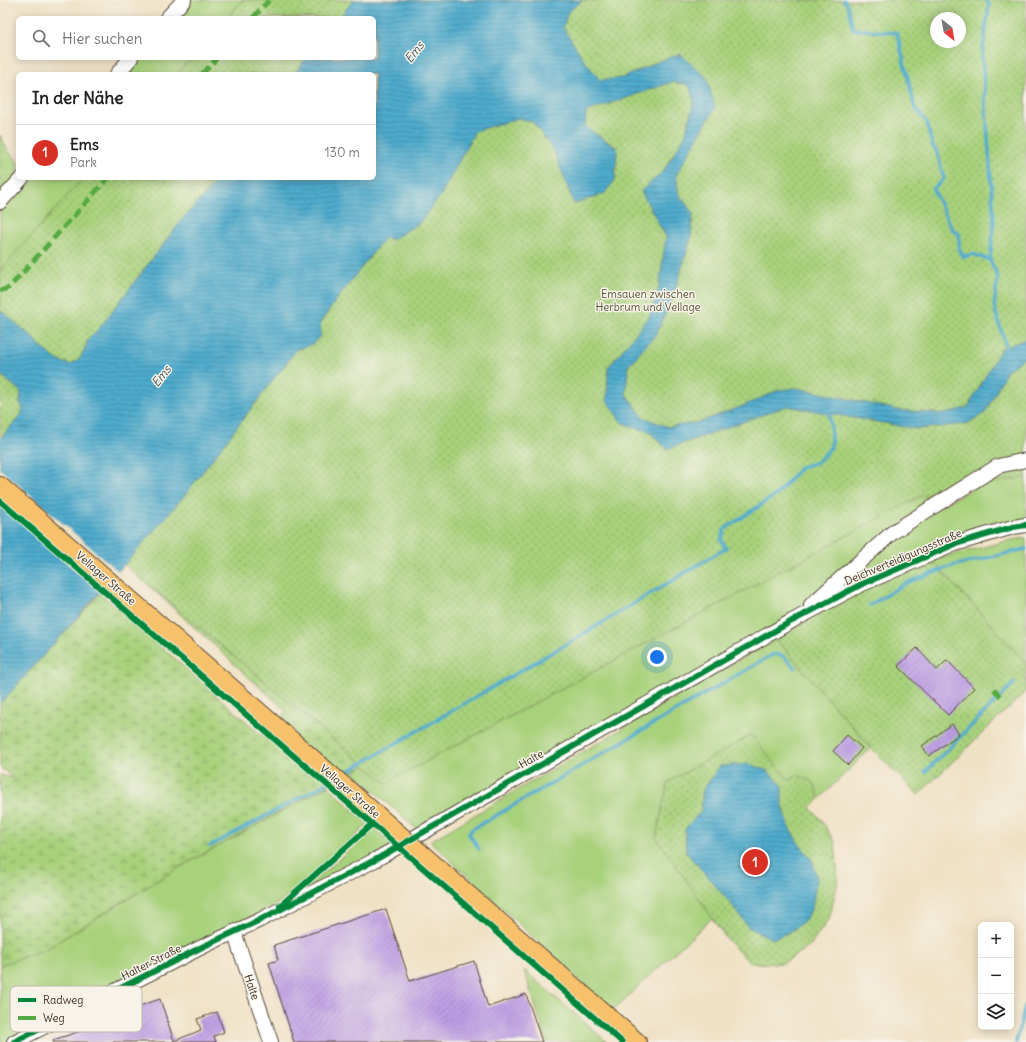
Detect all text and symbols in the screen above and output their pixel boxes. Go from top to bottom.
north arrow [930,12,966,48]
search box [16,16,376,60]
icon: search [30,27,52,49]
text: Hier suchen [62,29,142,48]
water label: Ems [401,37,428,66]
text: In der Nähe [32,87,124,109]
text: Ems [70,135,99,154]
text: 1 [42,144,48,161]
text: 130 m [324,144,360,161]
text: Park [70,154,97,171]
park label: Emsauen zwischen Herbrum und Vellage [596,287,701,314]
water label: Ems [148,361,175,390]
street label: Deichverteidigungsstraße [842,526,964,588]
street label: Vellager Straße [73,548,139,608]
your location [647,647,667,667]
street label: Halte [516,746,546,772]
street label: Vellager Straße [317,761,383,821]
pin: 1 [742,847,768,877]
map controls [978,922,1014,1030]
button: + [978,922,1014,958]
street label: Halter Straße [119,941,183,983]
button: − [978,958,1014,994]
street label: Halte [241,972,263,1002]
legend [10,986,142,1032]
text: Radweg [43,993,83,1007]
button: layers [978,994,1014,1030]
text: Weg [43,1011,65,1025]

